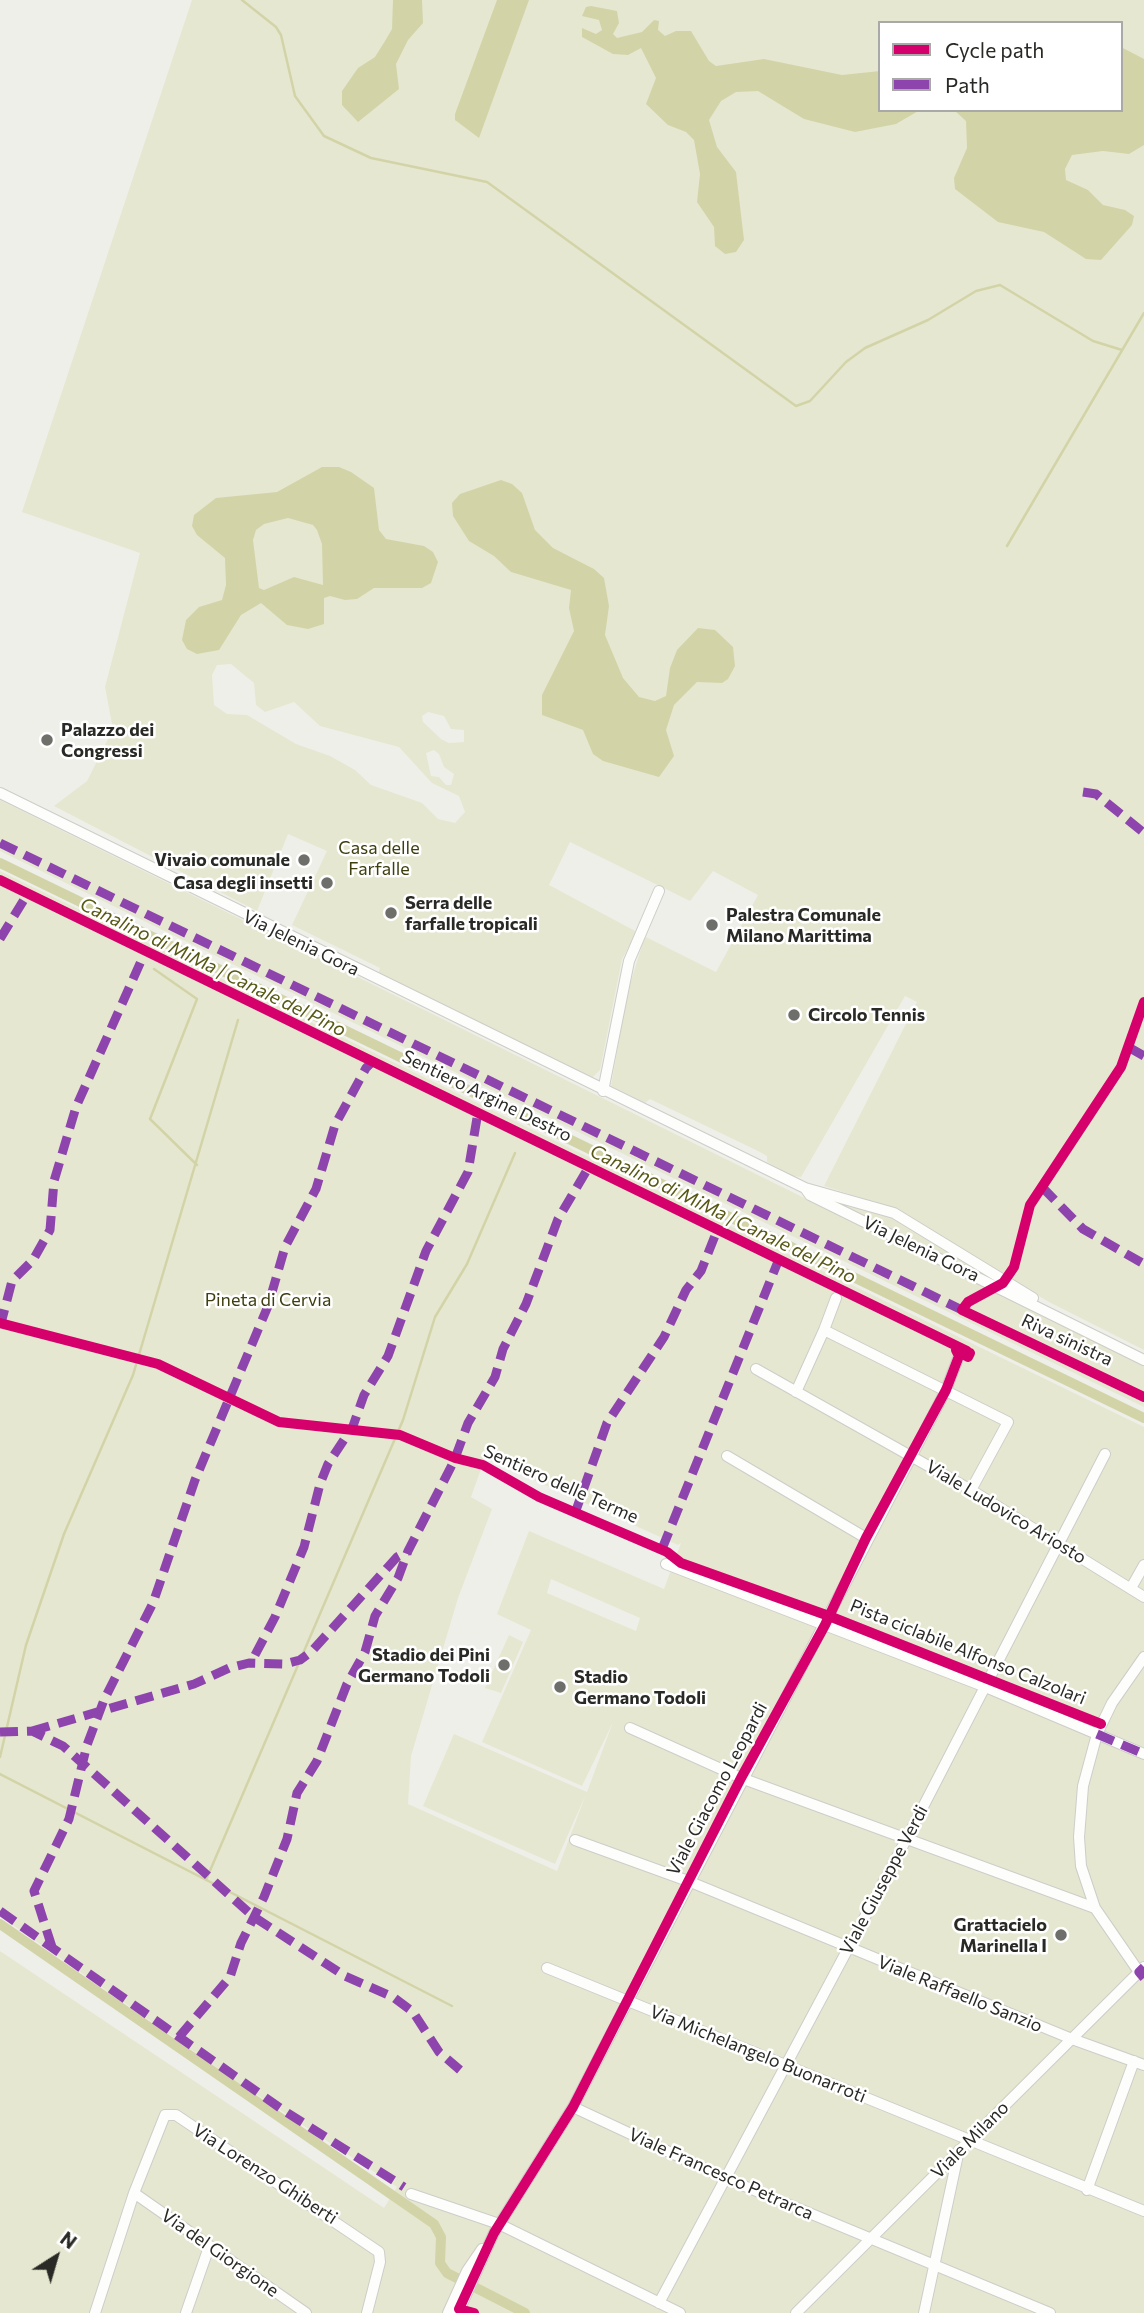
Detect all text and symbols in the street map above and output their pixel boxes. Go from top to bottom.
legend [878,21,1123,112]
text: Cycle path [945,37,1044,62]
text: Path [945,72,990,97]
place label: Palazzo dei Congressi [61,719,154,762]
marker: Palazzo dei Congressi [39,732,55,748]
park label: Casa delle Farfalle [338,837,420,880]
place label: Vivaio comunale [154,849,290,871]
marker: Vivaio comunale [296,852,312,868]
place label: Casa degli insetti [173,872,313,894]
marker: Casa degli insetti [319,875,335,891]
place label: Serra delle farfalle tropicali [405,892,538,934]
water label: Canalino di MiMa | Canale del Pino [76,893,350,1041]
place label: Palestra Comunale Milano Marittima [726,904,881,946]
street label: Via Jelenia Gora [239,905,363,981]
marker: Serra delle farfalle tropicali [383,905,399,921]
marker: Palestra Comunale Milano Marittima [704,917,720,933]
place label: Circolo Tennis [808,1004,925,1026]
marker: Circolo Tennis [786,1007,802,1023]
street label: Sentiero Argine Destro [399,1046,575,1146]
water label: Canalino di MiMa | Canale del Pino [586,1140,860,1288]
street label: Via Jelenia Gora [859,1211,983,1287]
park label: Pineta di Cervia [205,1289,331,1311]
street label: Riva sinistra [1018,1309,1116,1371]
street label: Sentiero delle Terme [480,1440,642,1528]
street label: Viale Ludovico Ariosto [922,1456,1090,1568]
street label: Pista ciclabile Alfonso Calzolari [847,1595,1089,1709]
place label: Stadio dei Pini Germano Todoli [358,1644,490,1686]
marker: Stadio dei Pini Germano Todoli [496,1657,512,1673]
place label: Stadio Germano Todoli [574,1666,706,1708]
marker: Stadio Germano Todoli [552,1679,568,1695]
street label: Viale Giacomo Leopardi [662,1699,772,1879]
street label: Viale Giuseppe Verdi [835,1802,933,1958]
place label: Grattacielo Marinella I [954,1914,1047,1956]
marker: Grattacielo Marinella I [1053,1927,1069,1943]
street label: Viale Raffaello Sanzio [874,1951,1046,2037]
street label: Via Michelangelo Buonarroti [647,2001,869,2107]
street label: Viale Milano [927,2097,1013,2183]
street label: Via Lorenzo Ghiberti [189,2119,341,2229]
street label: Viale Francesco Petrarca [625,2124,817,2224]
street label: Via del Giorgione [157,2204,283,2302]
north arrow [21,2222,91,2292]
text: N [56,2226,82,2253]

